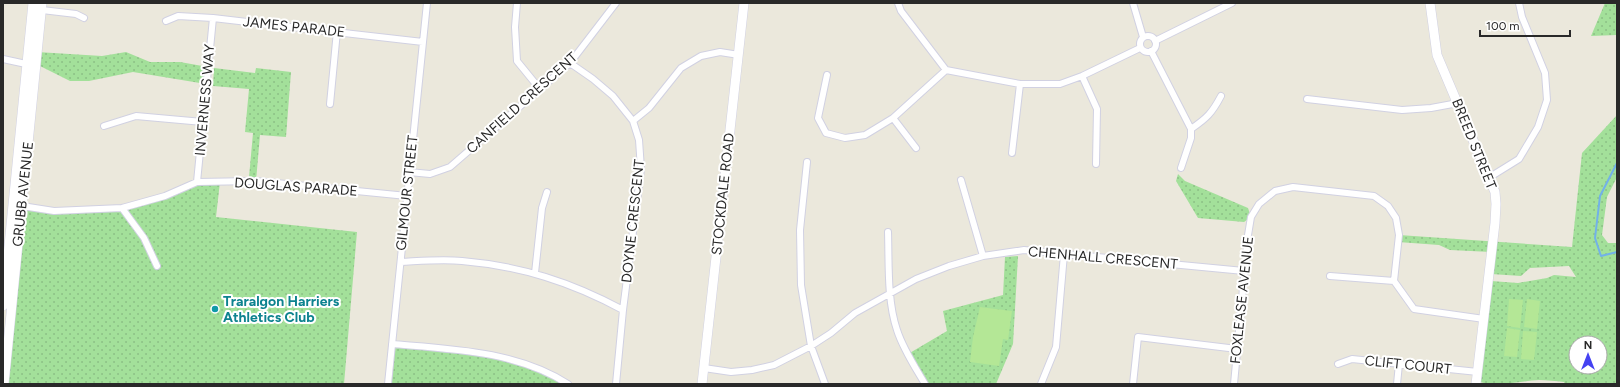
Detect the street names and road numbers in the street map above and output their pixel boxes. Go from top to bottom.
street label: JAMES PARADE [242,13,346,41]
street label: INVERNESS WAY [192,43,218,156]
street label: CANFIELD CRESCENT [463,49,581,157]
street label: BREED STREET [1448,96,1500,192]
street label: STOCKDALE ROAD [708,132,738,256]
street label: GILMOUR STREET [392,134,422,251]
street label: GRUBB AVENUE [9,141,37,247]
street label: DOYNE CRESCENT [618,158,648,284]
street label: DOUGLAS PARADE [234,174,358,200]
street label: FOXLEASE AVENUE [1227,235,1257,365]
street label: CHENHALL CRESCENT [1027,243,1179,273]
street label: CLIFT COURT [1364,352,1453,378]

